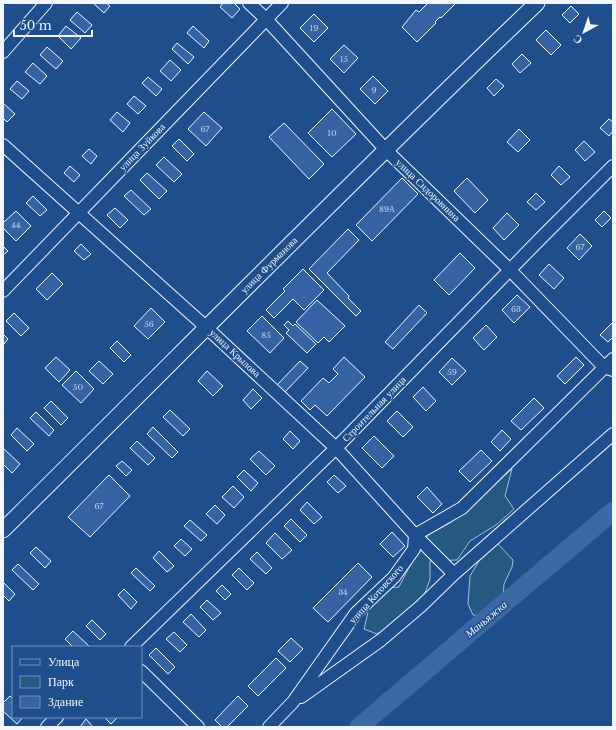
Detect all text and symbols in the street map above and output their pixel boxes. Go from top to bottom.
scale bar [14,12,92,38]
north arrow [564,12,604,52]
text: 50 m [20,18,52,33]
house number: 19 [310,23,318,33]
text: С [570,32,585,48]
house number: 15 [340,54,349,64]
house number: 9 [371,85,377,95]
street label: улица Зуйкова [116,120,168,174]
house number: 67 [200,124,211,134]
house number: 10 [327,128,337,138]
street label: улица Сидоровнина [393,156,463,225]
house number: 89А [379,204,395,214]
house number: 44 [11,220,21,230]
street label: улица Фурманова [238,233,301,296]
house number: 67 [575,242,586,252]
house number: 63 [511,304,521,314]
house number: 56 [144,319,154,329]
street label: улица Крылова [207,326,264,380]
house number: 85 [261,330,271,340]
house number: 59 [447,367,457,377]
street label: Строительная улица [339,373,409,445]
house number: 50 [73,382,83,392]
house number: 67 [94,501,105,511]
street label: улица Котовского [346,562,406,626]
house number: 34 [338,587,348,597]
water label: Маньяжка [461,597,510,641]
legend [12,646,142,718]
text: Улица [48,654,80,669]
text: Парк [48,674,74,689]
text: Здание [48,694,83,709]

